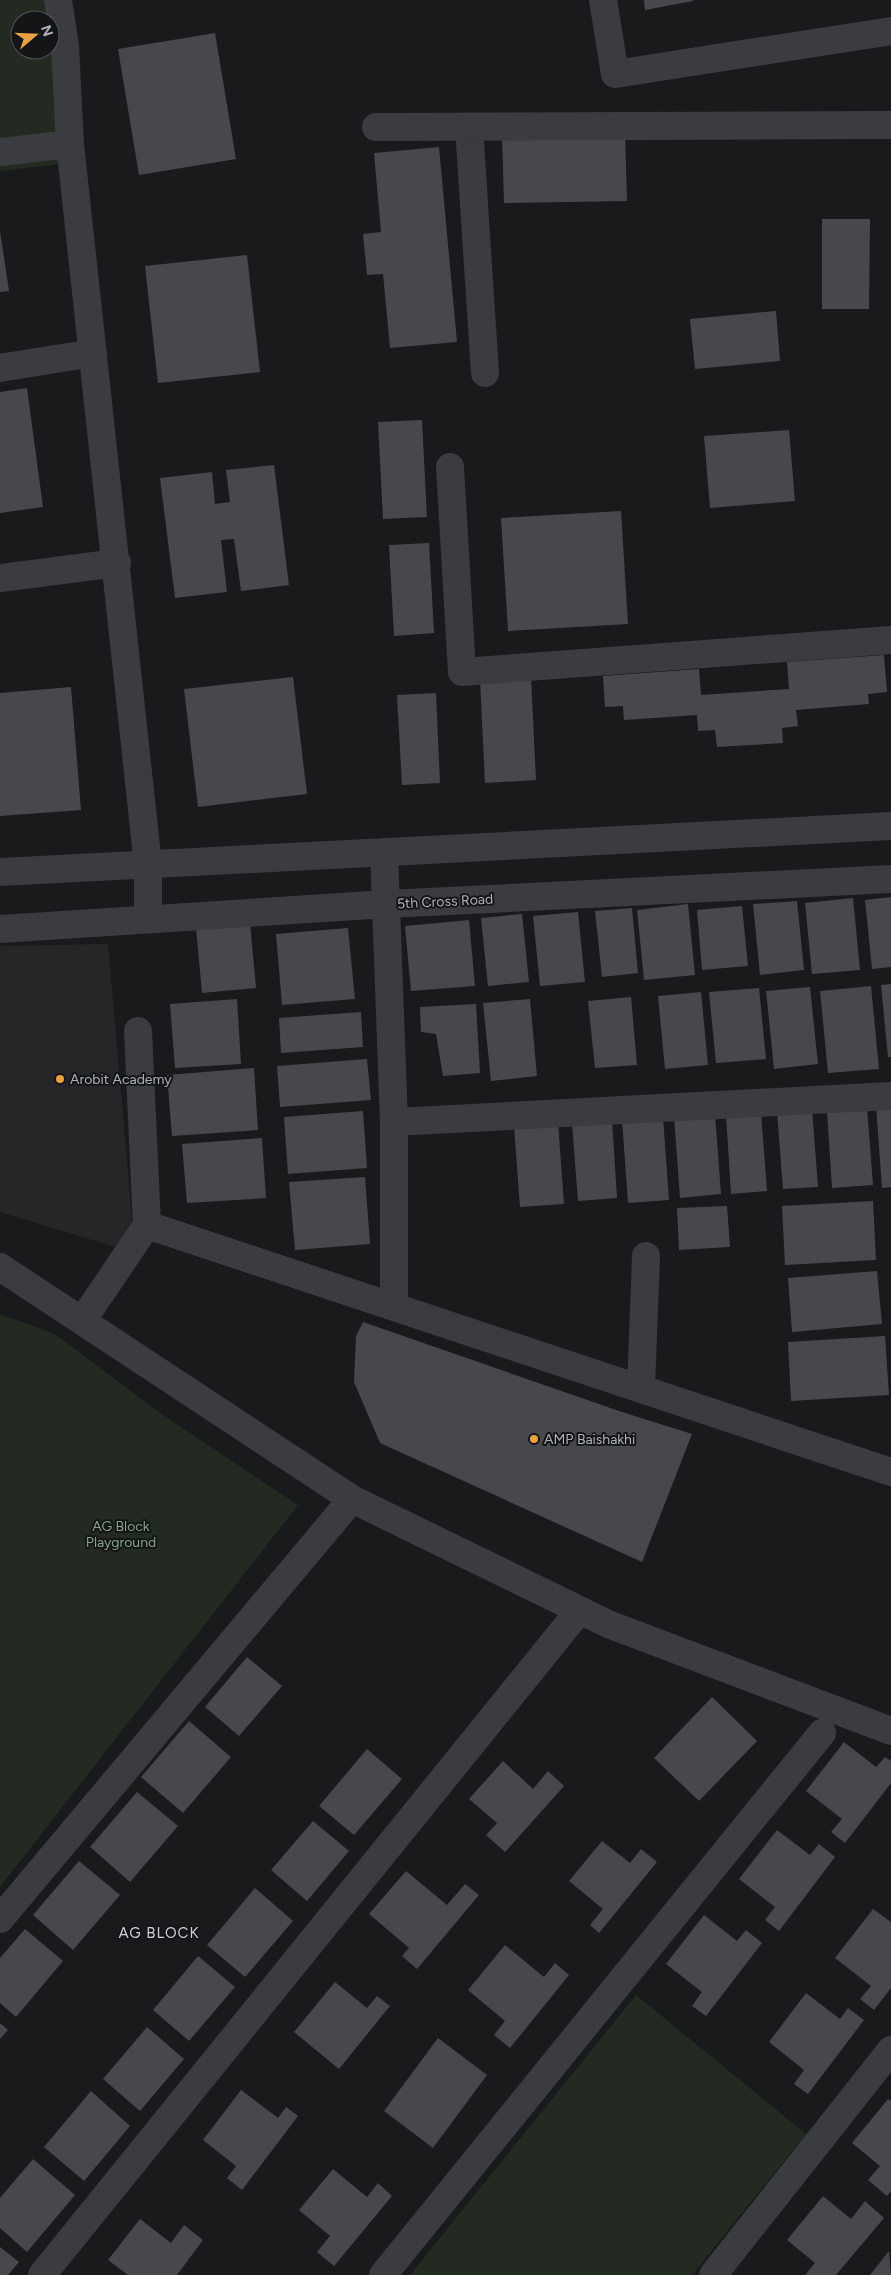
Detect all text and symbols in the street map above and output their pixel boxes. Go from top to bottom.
north arrow [10,10,60,60]
text: N [37,23,57,39]
street label: 5th Cross Road [396,890,494,913]
place label: Arobit Academy [70,1071,172,1088]
marker: Arobit Academy [54,1073,66,1085]
place label: AMP Baishakhi [544,1431,635,1448]
marker: AMP Baishakhi [528,1433,540,1445]
park label: AG Block Playground [86,1518,156,1551]
district label: AG BLOCK [118,1924,200,1942]

